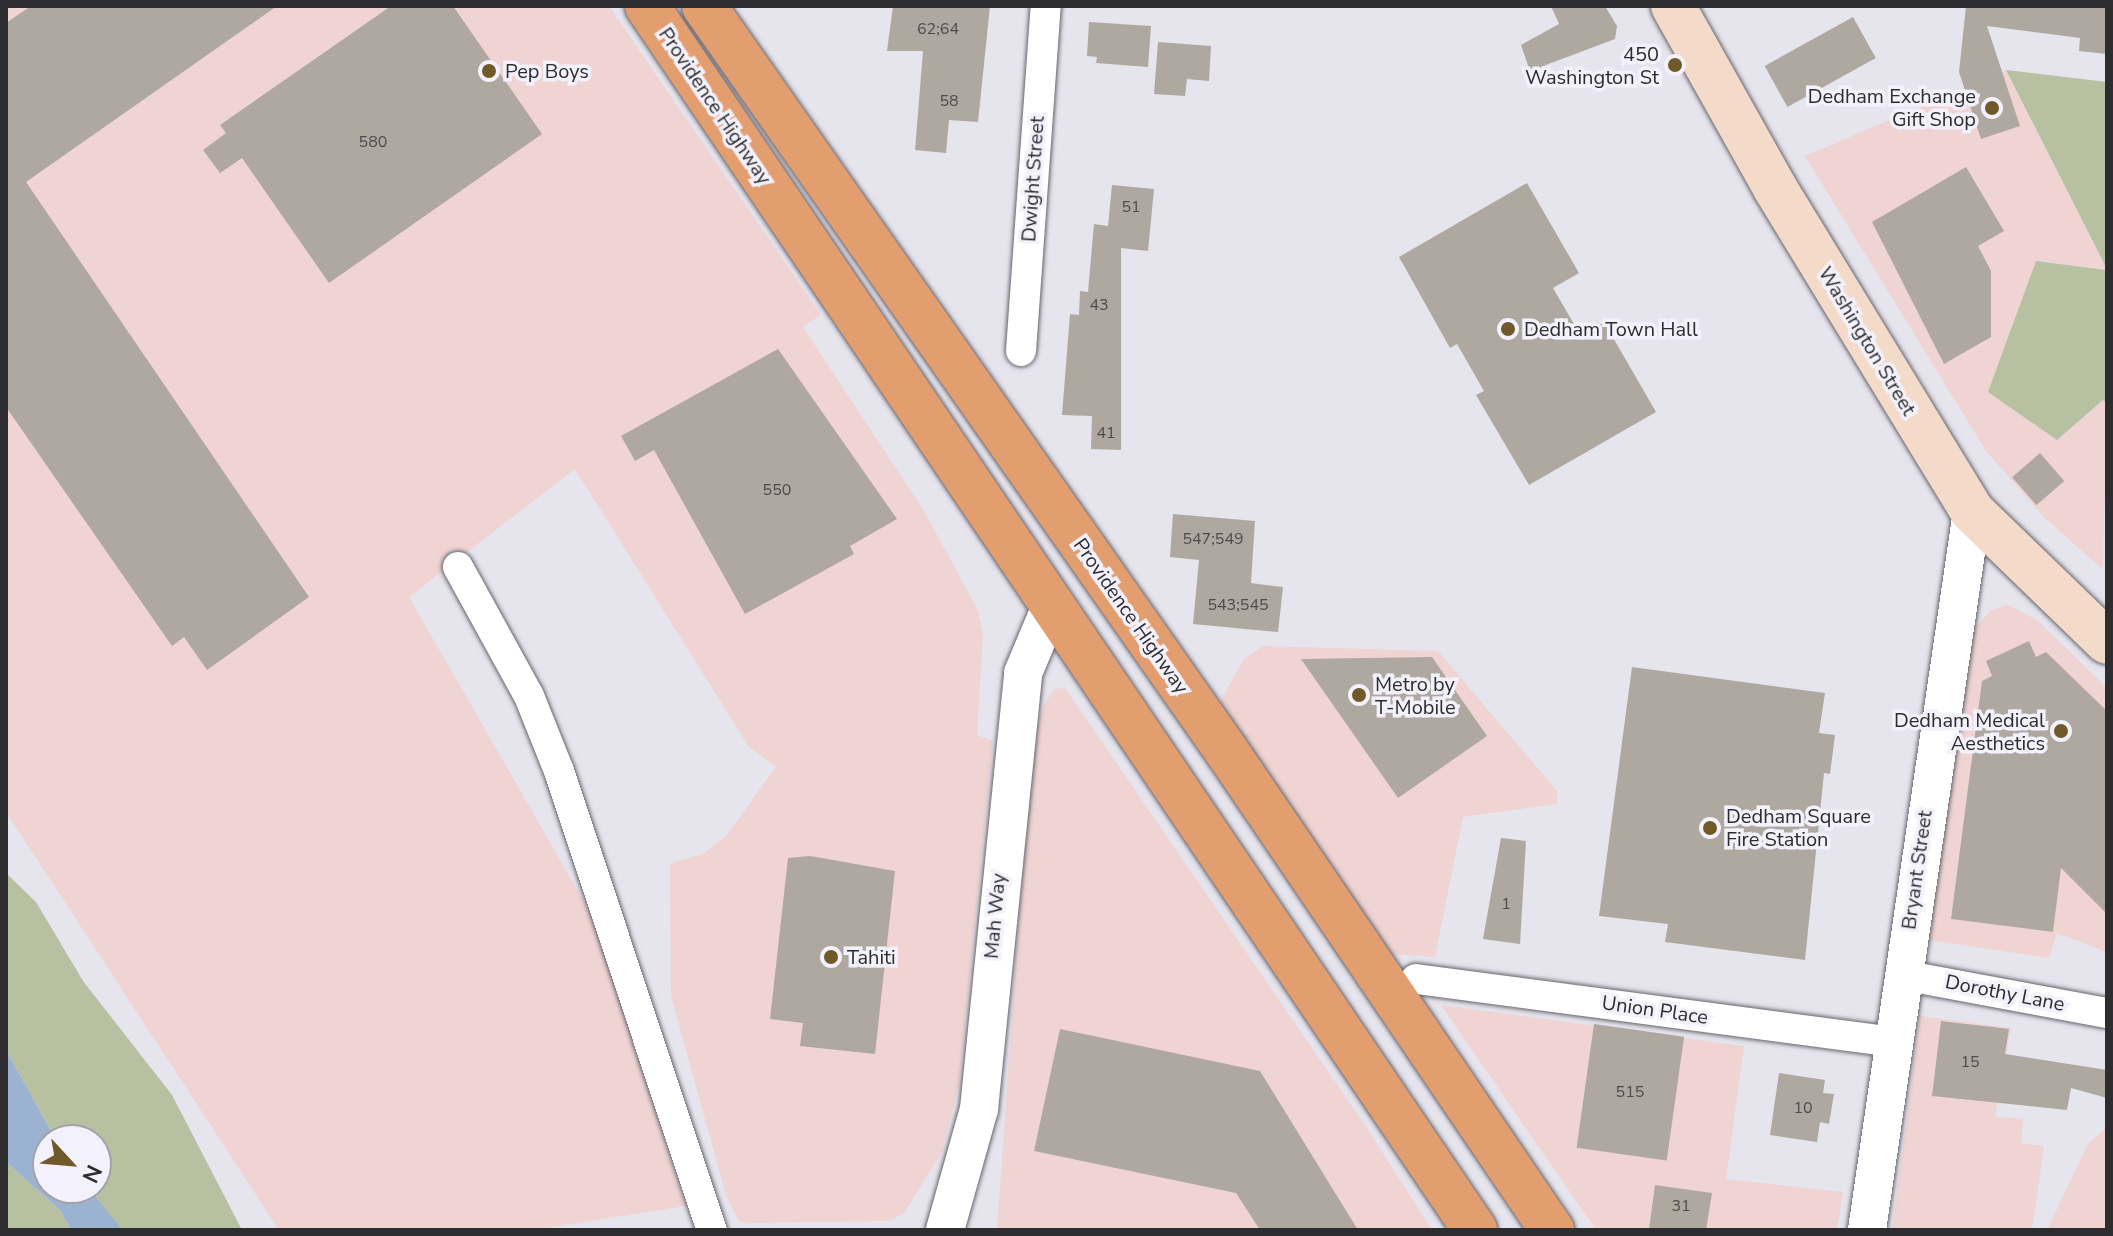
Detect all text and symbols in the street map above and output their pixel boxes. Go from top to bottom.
house number: 62;64 [917,19,959,39]
street label: Providence Highway [654,23,776,189]
place label: 450 Washington St [1525,42,1659,89]
marker: 450 Washington St [1666,56,1684,74]
place label: Pep Boys [505,59,589,83]
marker: Pep Boys [480,62,498,80]
place label: Dedham Exchange Gift Shop [1808,84,1976,131]
house number: 58 [939,91,959,111]
marker: Dedham Exchange Gift Shop [1983,99,2001,117]
street label: Dwight Street [1017,115,1049,243]
house number: 580 [359,132,387,152]
house number: 51 [1121,197,1141,217]
street label: Washington Street [1813,262,1921,420]
house number: 43 [1089,295,1109,315]
place label: Dedham Town Hall [1524,317,1698,341]
marker: Dedham Town Hall [1499,320,1517,338]
house number: 41 [1096,423,1116,443]
house number: 550 [763,480,791,500]
house number: 547;549 [1182,529,1244,549]
street label: Providence Highway [1068,534,1194,698]
house number: 543;545 [1207,595,1269,615]
place label: Metro by T-Mobile [1375,672,1456,719]
marker: Metro by T-Mobile [1350,686,1368,704]
place label: Dedham Medical Aesthetics [1894,708,2045,755]
marker: Dedham Medical Aesthetics [2052,722,2070,740]
place label: Dedham Square Fire Station [1726,804,1871,851]
street label: Bryant Street [1897,809,1937,931]
marker: Dedham Square Fire Station [1701,819,1719,837]
street label: Mah Way [979,872,1011,960]
house number: 1 [1501,894,1511,914]
place label: Tahiti [847,945,896,969]
marker: Tahiti [822,948,840,966]
street label: Dorothy Lane [1943,970,2067,1016]
street label: Union Place [1600,991,1710,1029]
house number: 15 [1960,1052,1980,1072]
house number: 515 [1616,1082,1644,1102]
house number: 10 [1793,1098,1813,1118]
north arrow [32,1124,112,1204]
text: N [75,1160,109,1188]
house number: 31 [1671,1196,1691,1216]

